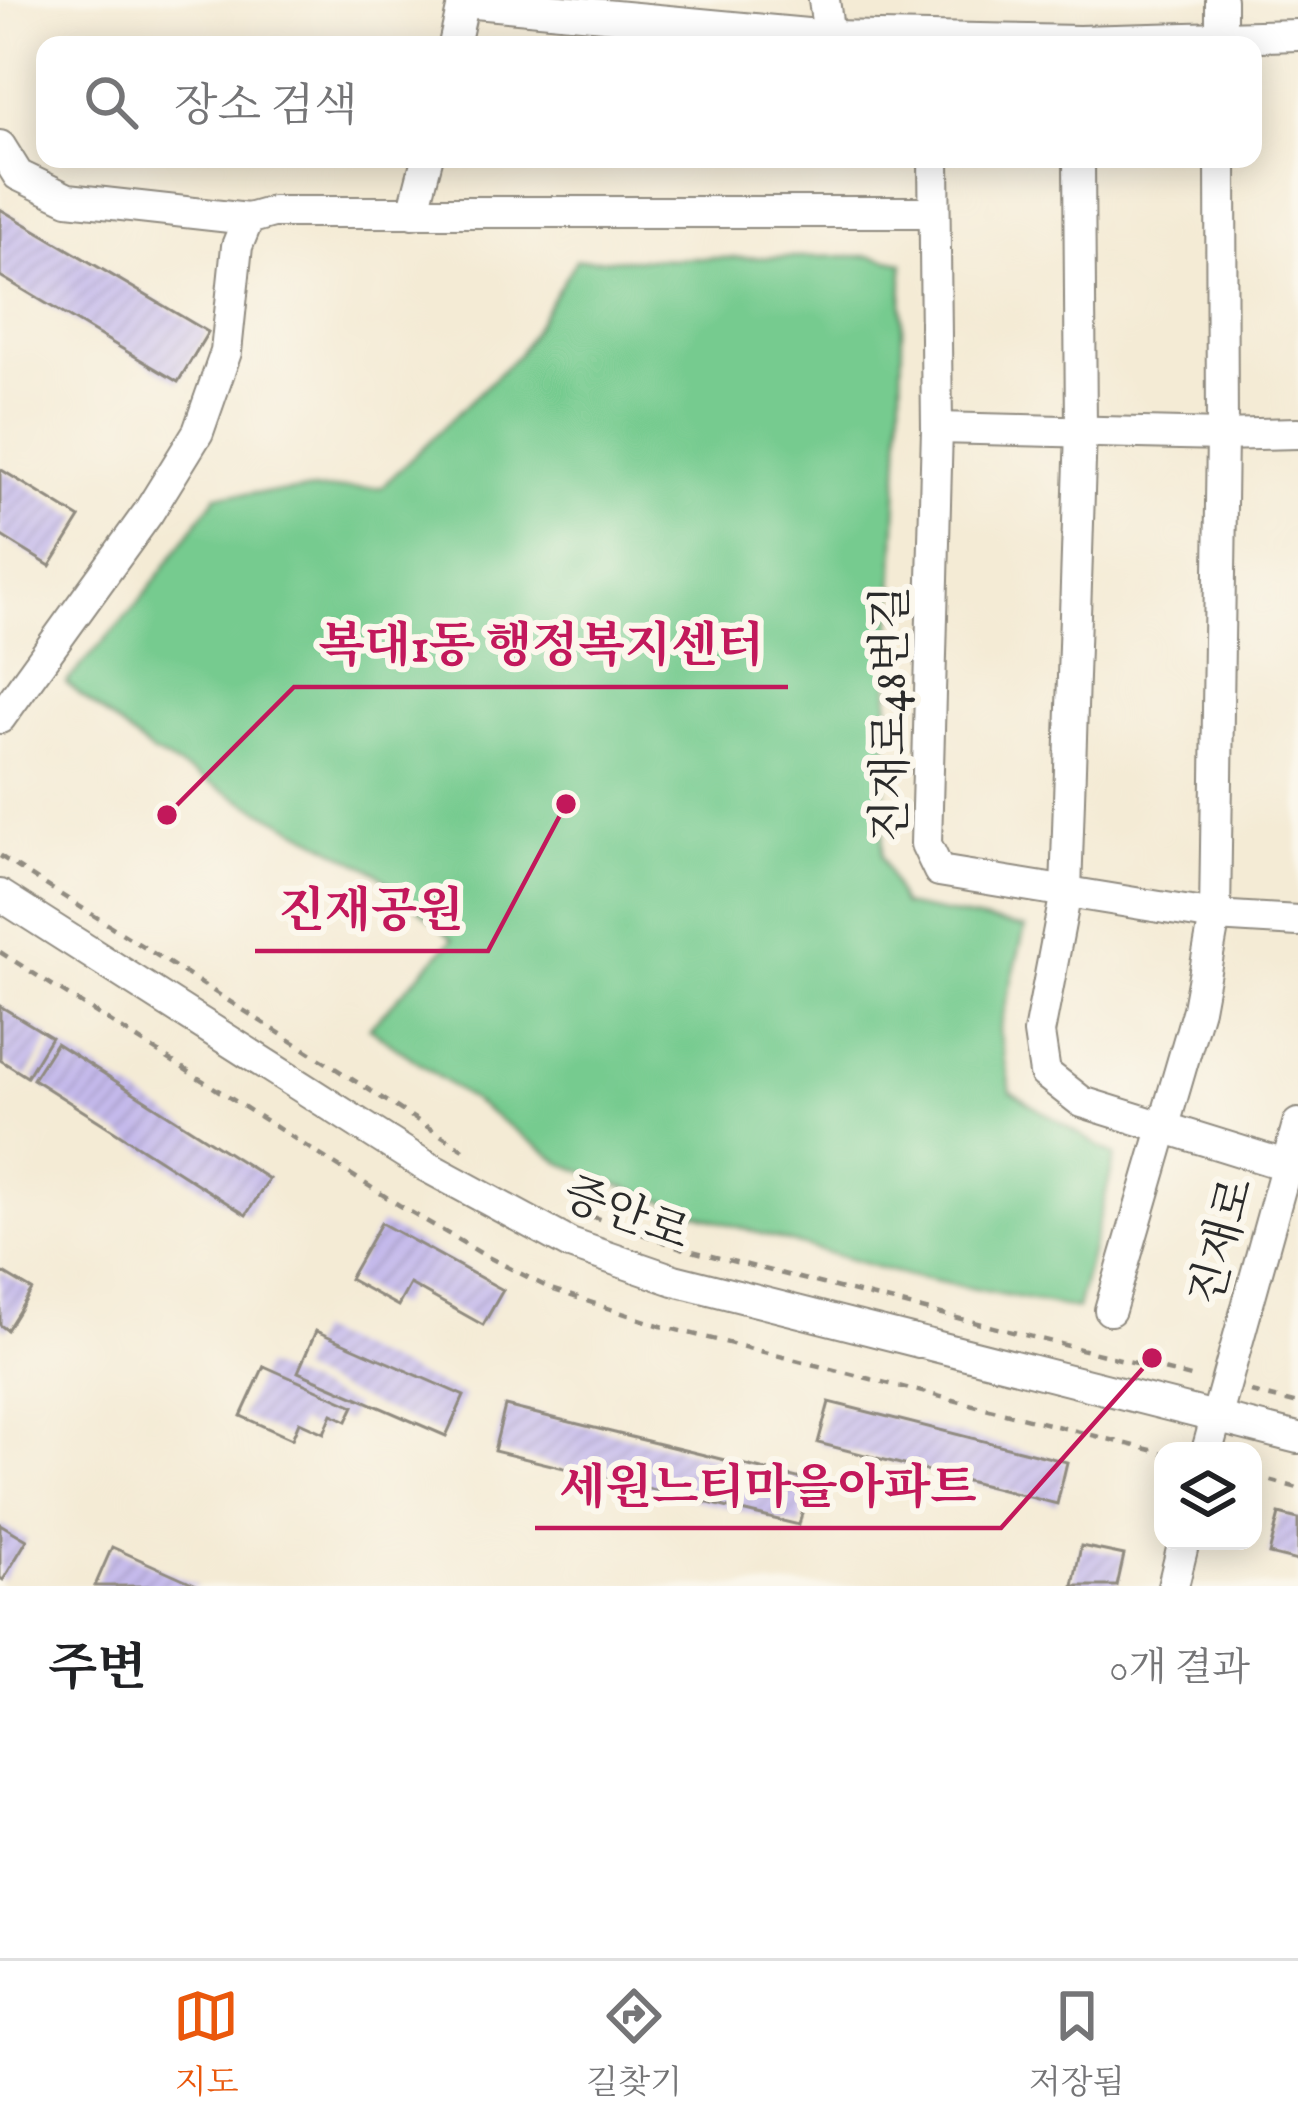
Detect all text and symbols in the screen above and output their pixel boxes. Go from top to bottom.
search box [36,36,1262,168]
icon: search [78,69,144,135]
text: 장소 검색 [174,79,358,136]
street label: 진재로48번길 [864,585,921,843]
callout: 복대1동 행정복지센터 [294,603,788,687]
text: 복대1동 행정복지센터 [318,618,764,678]
callout: 진재공원 [255,867,488,951]
text: 진재공원 [278,883,464,943]
street label: 증안로 [555,1166,697,1264]
street label: 진재로 [1179,1172,1268,1312]
map controls [1154,1442,1262,1550]
button: layers [1154,1442,1262,1550]
callout: 세원느티마을아파트 [535,1444,1001,1528]
text: 세원느티마을아파트 [559,1460,977,1520]
text: 주변 [48,1638,147,1703]
text: 0개 결과 [1109,1645,1250,1694]
tab: 지도 [173,1983,239,2105]
tab: 길찾기 [586,1983,682,2105]
tab: 저장됨 [1029,1983,1125,2105]

